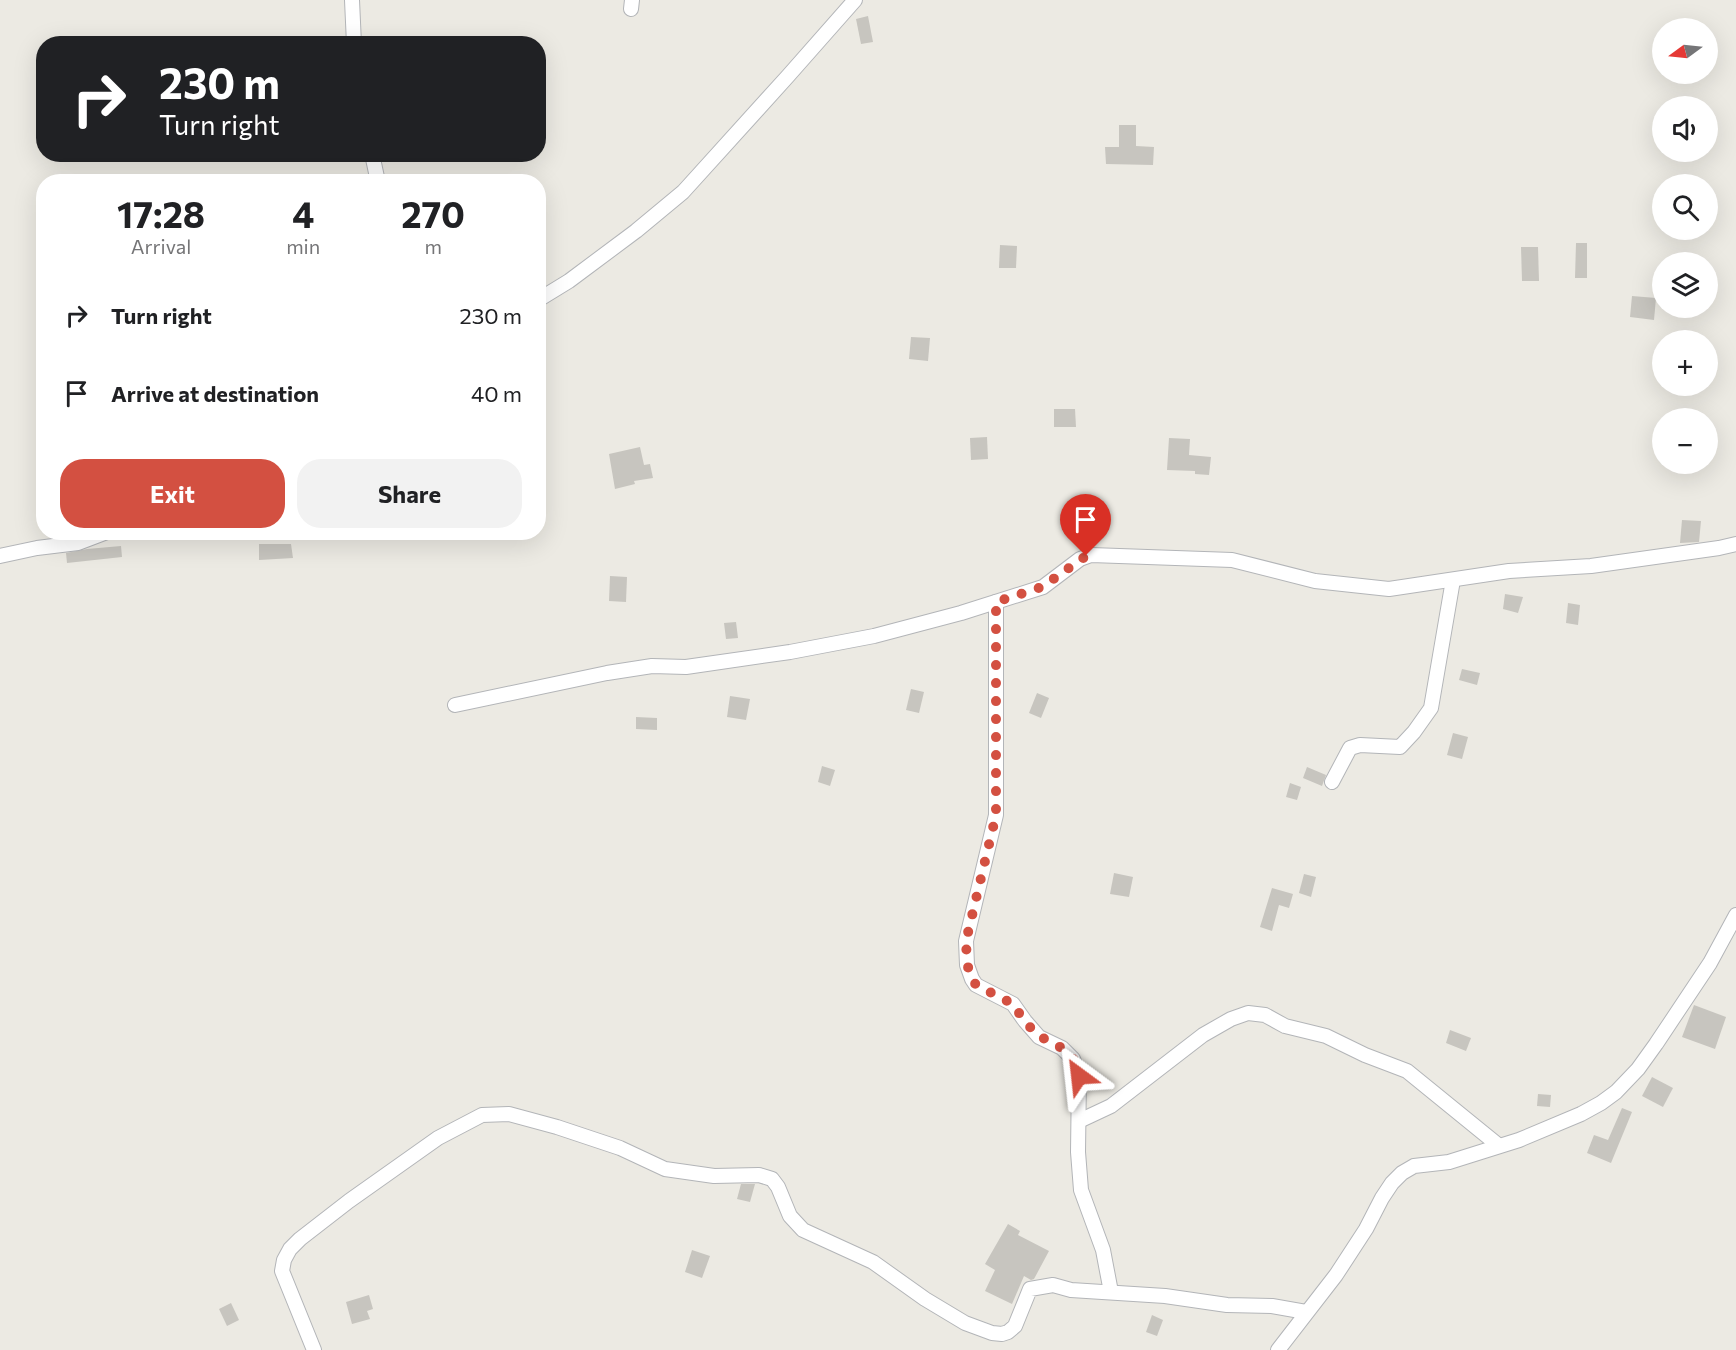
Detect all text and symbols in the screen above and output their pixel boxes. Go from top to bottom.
north arrow [1652,18,1718,84]
map controls [1652,18,1718,474]
text: 230 m [159,56,280,108]
icon: right [60,60,138,138]
button: sound [1652,96,1718,162]
text: Turn right [159,108,279,141]
button: search [1652,174,1718,240]
text: 17:28 [117,191,205,235]
text: 4 [292,191,314,235]
text: 270 [401,191,465,235]
text: Arrival [131,234,191,258]
text: min [286,234,320,258]
text: m [424,234,442,258]
button: layers [1652,252,1718,318]
icon: right [60,299,93,332]
text: Turn right [111,302,212,329]
text: 230 m [459,302,522,329]
button: + [1652,330,1718,396]
icon: arrive [60,377,93,410]
text: Arrive at destination [111,380,319,407]
text: 40 m [471,380,522,407]
button: − [1652,408,1718,474]
button: Exit [60,459,285,528]
button: Share [297,459,522,528]
pin [1060,494,1111,556]
icon: arrive [1069,503,1102,536]
position arrow [1047,1044,1111,1108]

